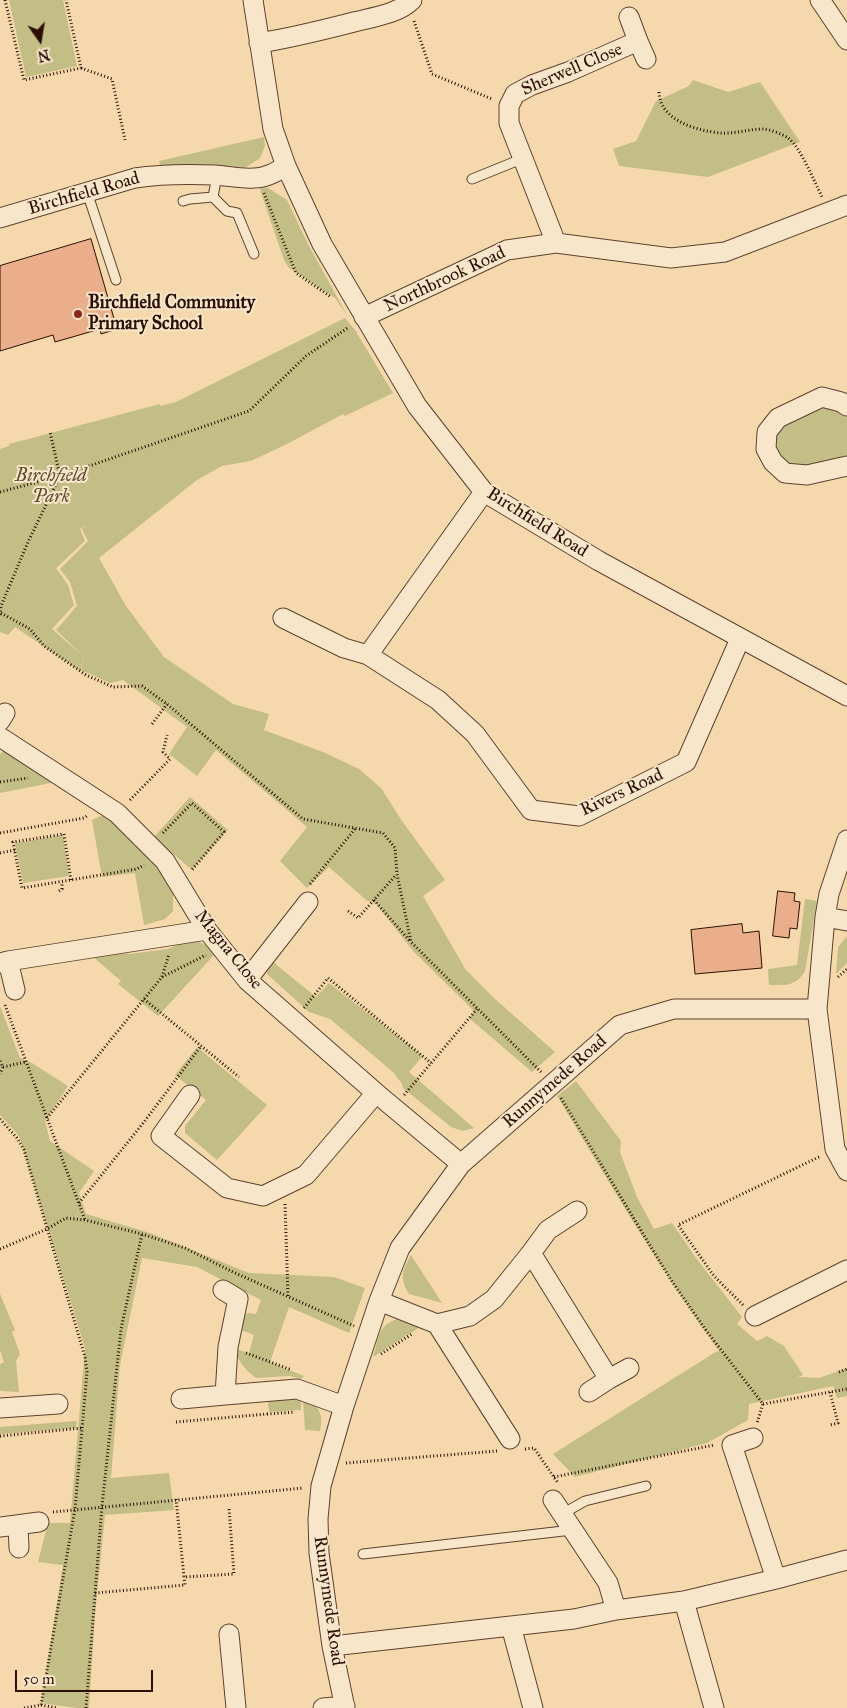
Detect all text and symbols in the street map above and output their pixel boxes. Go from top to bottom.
north arrow [15,15,65,65]
street label: Sherwell Close [518,39,626,101]
text: N [36,45,51,65]
street label: Birchfield Road [26,168,142,220]
street label: Northbrook Road [381,242,509,318]
place label: Birchfield Community Primary School [88,293,255,336]
marker: Birchfield Community Primary School [72,308,84,320]
park label: Birchfield Park [15,466,87,508]
street label: Birchfield Road [482,483,592,563]
street label: Rivers Road [577,764,667,822]
street label: Magna Close [189,906,267,994]
street label: Runnymede Road [498,1031,612,1133]
street label: Runnymede Road [308,1535,348,1667]
scale bar [18,1660,155,1692]
text: 50 m [23,1670,55,1688]

